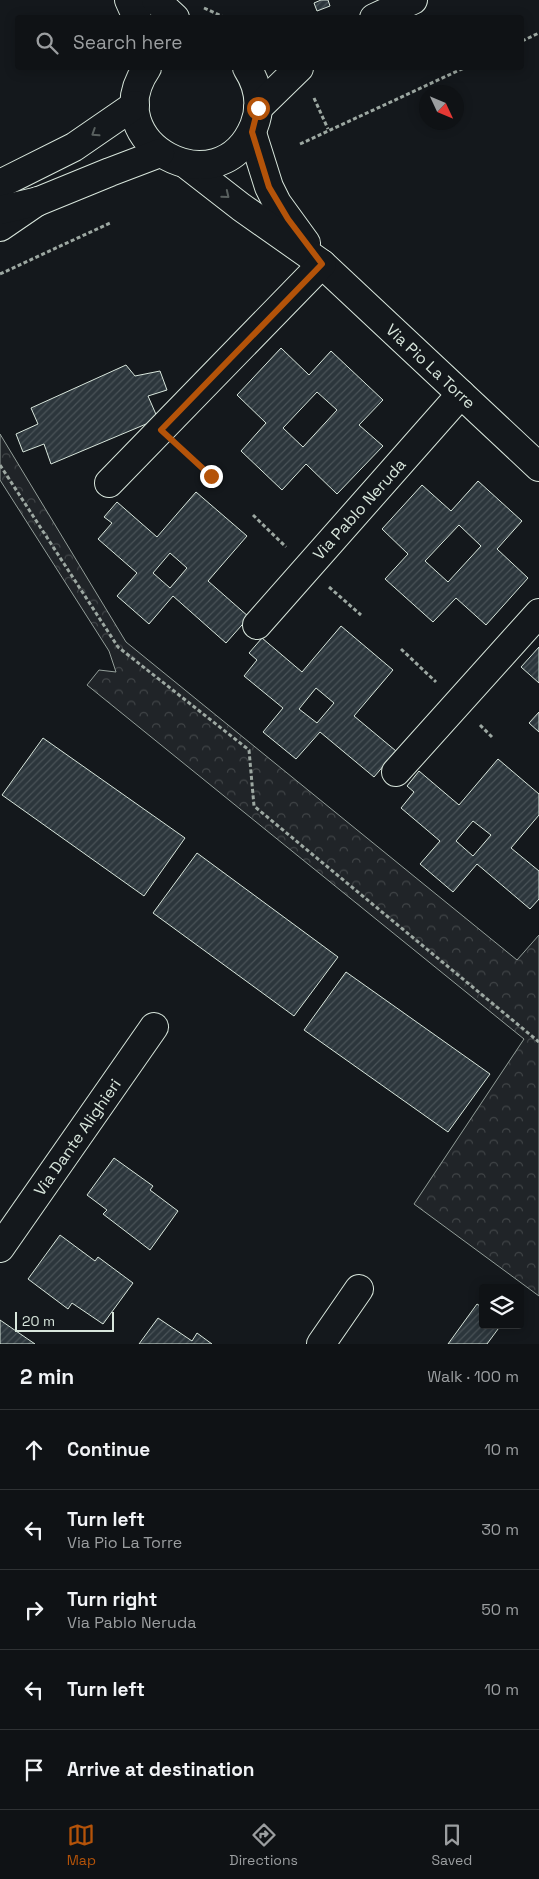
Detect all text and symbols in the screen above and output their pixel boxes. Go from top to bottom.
search box [15,15,524,70]
icon: search [33,29,61,57]
text: Search here [73,30,183,55]
north arrow [419,85,464,130]
route start [247,97,270,120]
one-way arrow [91,127,100,137]
one-way arrow [220,189,229,198]
street label: Via Pio La Torre [381,319,480,413]
street label: Via Pablo Neruda [308,454,410,564]
route end [200,465,223,488]
street label: Via Dante Alighieri [29,1075,126,1200]
map controls [479,1284,524,1329]
button: layers [479,1284,524,1329]
scale bar [15,1309,114,1332]
text: 20 m [22,1312,55,1330]
text: 2 min [20,1363,74,1390]
text: Walk · 100 m [427,1366,519,1387]
icon: ahead [20,1436,48,1464]
text: Continue [67,1437,150,1462]
text: 10 m [484,1439,519,1460]
text: Turn left [67,1507,145,1532]
icon: left [20,1516,48,1544]
text: 30 m [481,1519,519,1540]
text: Via Pio La Torre [67,1532,182,1553]
text: Turn right [67,1587,157,1612]
icon: right [20,1596,48,1624]
text: 50 m [481,1599,519,1620]
text: Via Pablo Neruda [67,1612,196,1633]
icon: left [20,1676,48,1704]
text: Turn left [67,1677,145,1702]
text: 10 m [484,1679,519,1700]
icon: arrive [20,1756,48,1784]
text: Arrive at destination [67,1757,255,1782]
tab: Map [67,1821,96,1869]
tab: Directions [229,1821,298,1869]
tab: Saved [431,1821,472,1869]

